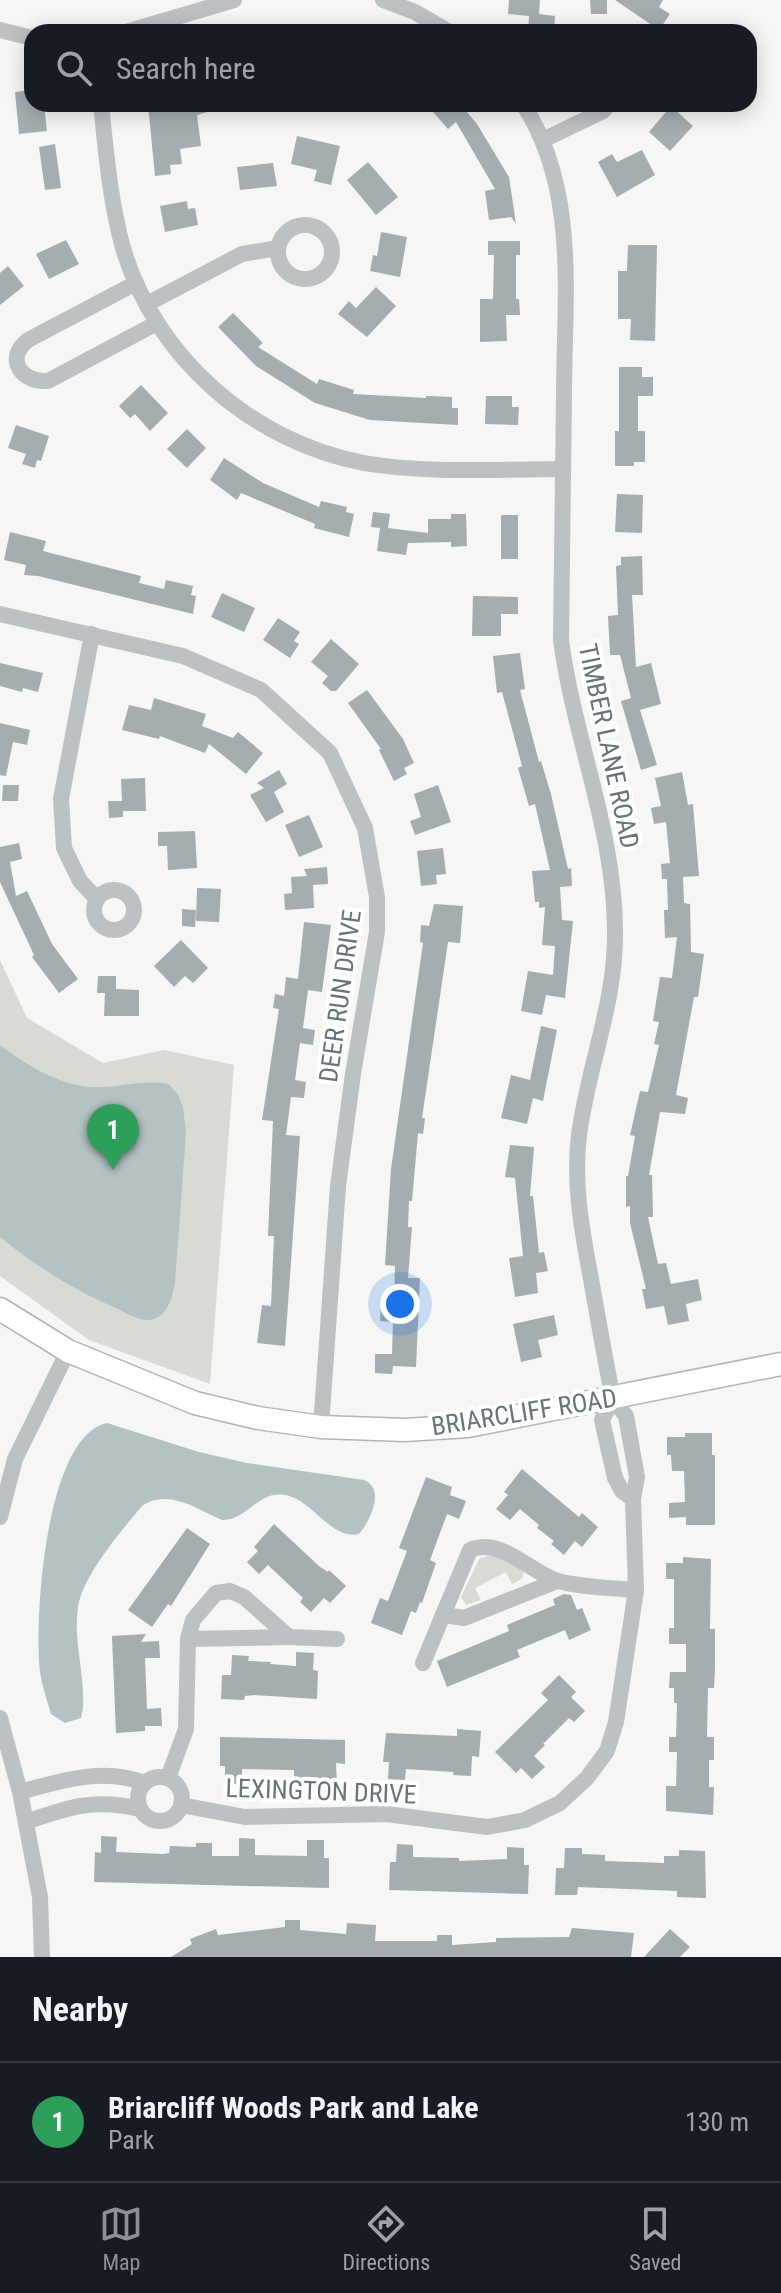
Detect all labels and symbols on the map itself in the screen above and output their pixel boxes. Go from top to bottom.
street label: TIMBER LANE ROAD [573,641,645,851]
street label: DEER RUN DRIVE [313,908,367,1084]
pin: 1 [87,1104,139,1170]
your location [380,1284,420,1324]
street label: BRIARCLIFF ROAD [429,1383,619,1441]
street label: LEXINGTON DRIVE [225,1773,417,1809]

